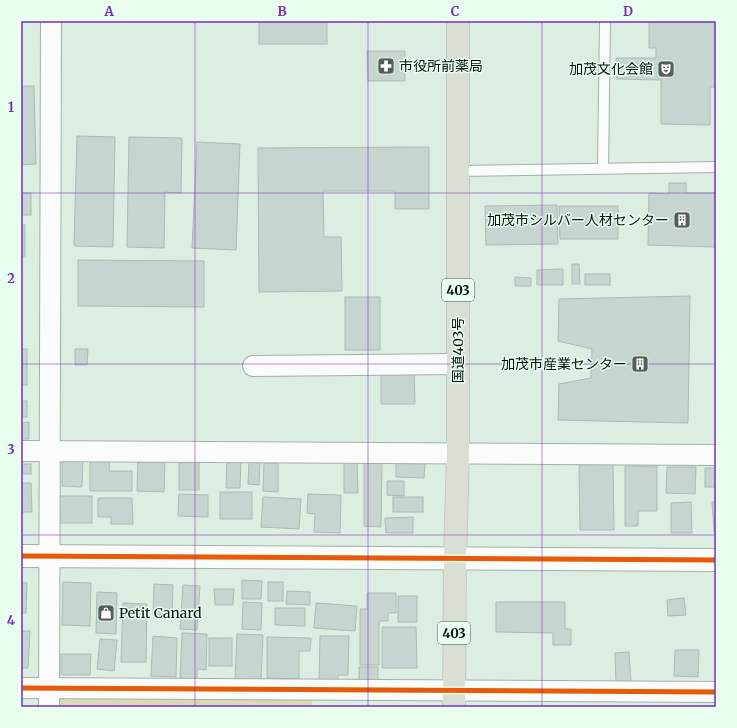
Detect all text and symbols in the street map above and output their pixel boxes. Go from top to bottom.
text: A [103,3,114,20]
text: B [277,3,287,20]
text: C [451,3,460,20]
text: D [623,3,633,20]
pharmacy icon: 市役所前薬局 [376,56,396,76]
place label: 市役所前薬局 [399,57,483,75]
theatre icon: 加茂文化会館 [656,59,676,79]
place label: 加茂文化会館 [569,60,653,78]
text: 1 [8,99,14,116]
building icon: 加茂市シルバー人材センター [672,210,692,230]
place label: 加茂市シルバー人材センター [487,211,669,229]
text: 2 [7,270,15,287]
road number: 403 [442,279,474,301]
street label: 国道403号 [449,317,467,383]
building icon: 加茂市産業センター [630,354,650,374]
place label: 加茂市産業センター [501,355,627,373]
text: 3 [7,441,15,458]
shop icon: Petit Canard [96,603,116,623]
place label: Petit Canard [119,604,202,622]
text: 4 [7,612,16,629]
road number: 403 [438,622,470,644]

